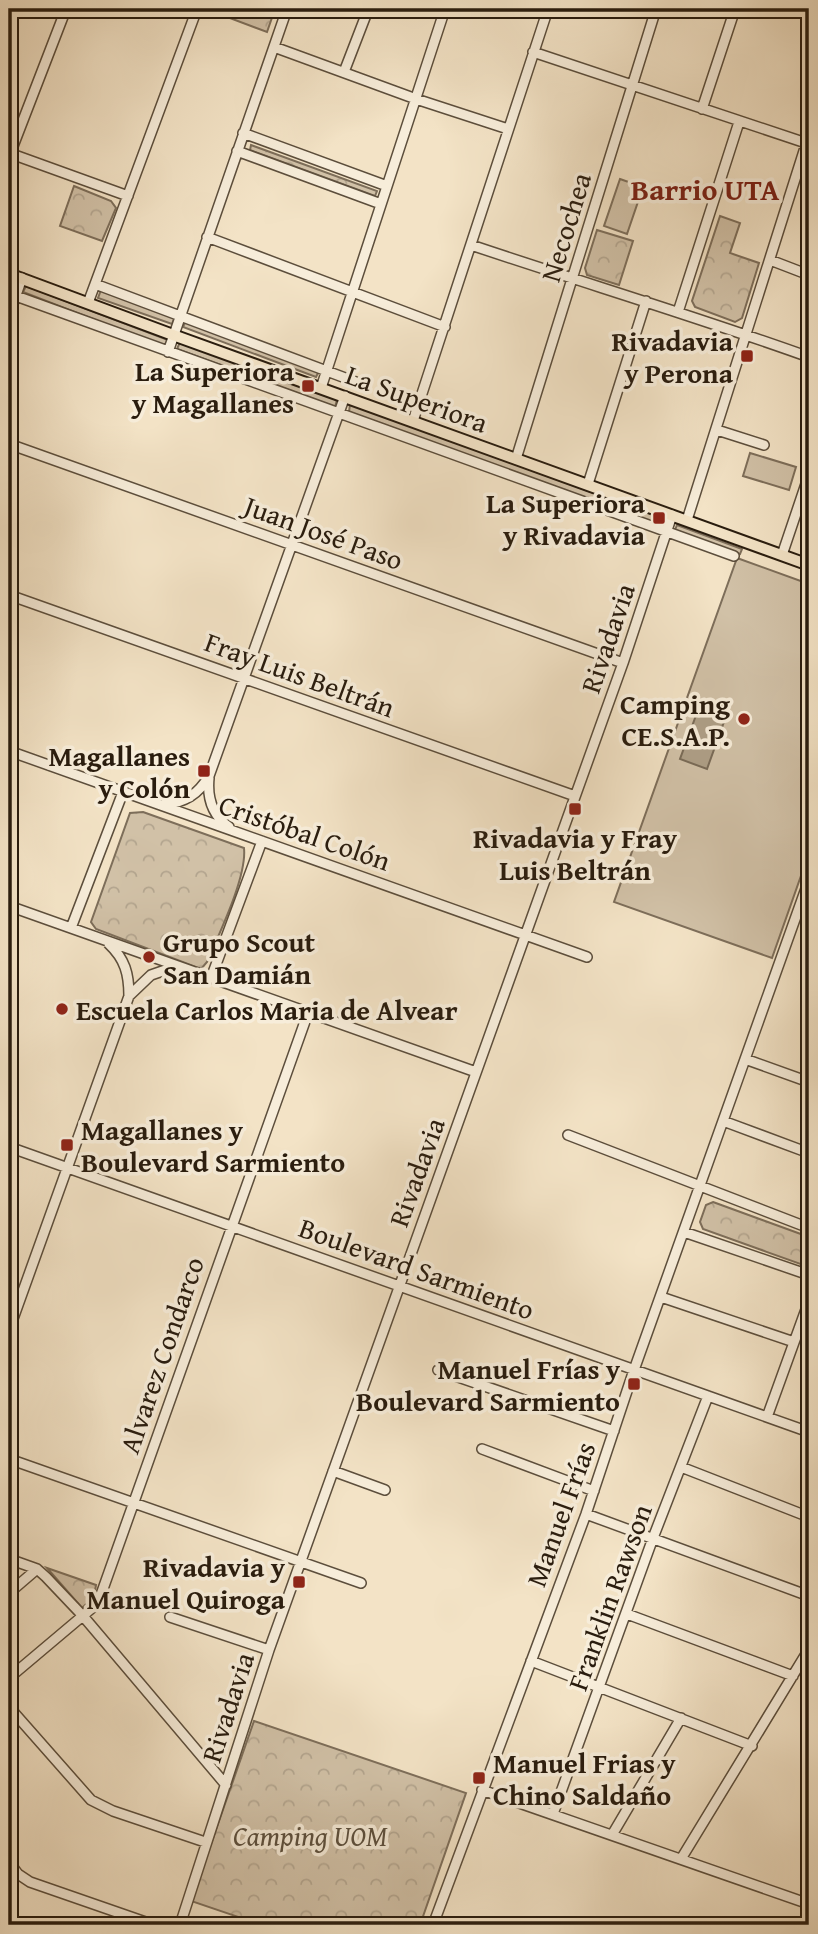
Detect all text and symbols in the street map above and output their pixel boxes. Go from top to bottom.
street label: Necochea [529,167,601,287]
district label: Barrio UTA [631,167,779,211]
place label: Rivadavia y Perona [611,320,734,393]
marker: Rivadavia y Perona [739,348,755,364]
place label: La Superiora y Magallanes [131,350,295,423]
street label: La Superiora [340,353,494,443]
marker: La Superiora y Magallanes [300,378,316,394]
place label: La Superiora y Rivadavia [486,482,646,555]
street label: Juan José Paso [236,483,409,580]
marker: La Superiora y Rivadavia [651,510,667,526]
street label: Rivadavia [569,577,645,698]
street label: Fray Luis Beltrán [199,621,401,727]
place label: Camping CE.S.A.P. [620,683,730,756]
marker: Camping CE.S.A.P. [736,711,752,727]
place label: Magallanes y Colón [48,735,190,808]
marker: Magallanes y Colón [196,763,212,779]
street label: Cristóbal Colón [214,783,397,881]
marker: Rivadavia y Fray Luis Beltrán [567,801,583,817]
place label: Rivadavia y Fray Luis Beltrán [473,817,678,890]
place label: Grupo Scout San Damián [163,921,316,994]
marker: Grupo Scout San Damián [141,949,157,965]
place label: Escuela Carlos Maria de Alvear [76,989,458,1030]
marker: Escuela Carlos Maria de Alvear [54,1001,70,1017]
place label: Magallanes y Boulevard Sarmiento [81,1109,345,1182]
street label: Rivadavia [377,1111,455,1232]
marker: Magallanes y Boulevard Sarmiento [59,1137,75,1153]
street label: Boulevard Sarmiento [294,1206,540,1330]
street label: Alvarez Condarco [108,1251,214,1459]
place label: Manuel Frías y Boulevard Sarmiento [356,1348,621,1421]
marker: Manuel Frías y Boulevard Sarmiento [626,1376,642,1392]
street label: Manuel Frías [515,1436,605,1592]
street label: Franklin Rawson [556,1498,662,1696]
place label: Rivadavia y Manuel Quiroga [87,1546,286,1619]
marker: Rivadavia y Manuel Quiroga [291,1574,307,1590]
street label: Rivadavia [190,1646,264,1767]
place label: Manuel Frias y Chino Saldaño [493,1742,676,1815]
marker: Manuel Frias y Chino Saldaño [471,1770,487,1786]
park label: Camping UOM [233,1815,388,1856]

